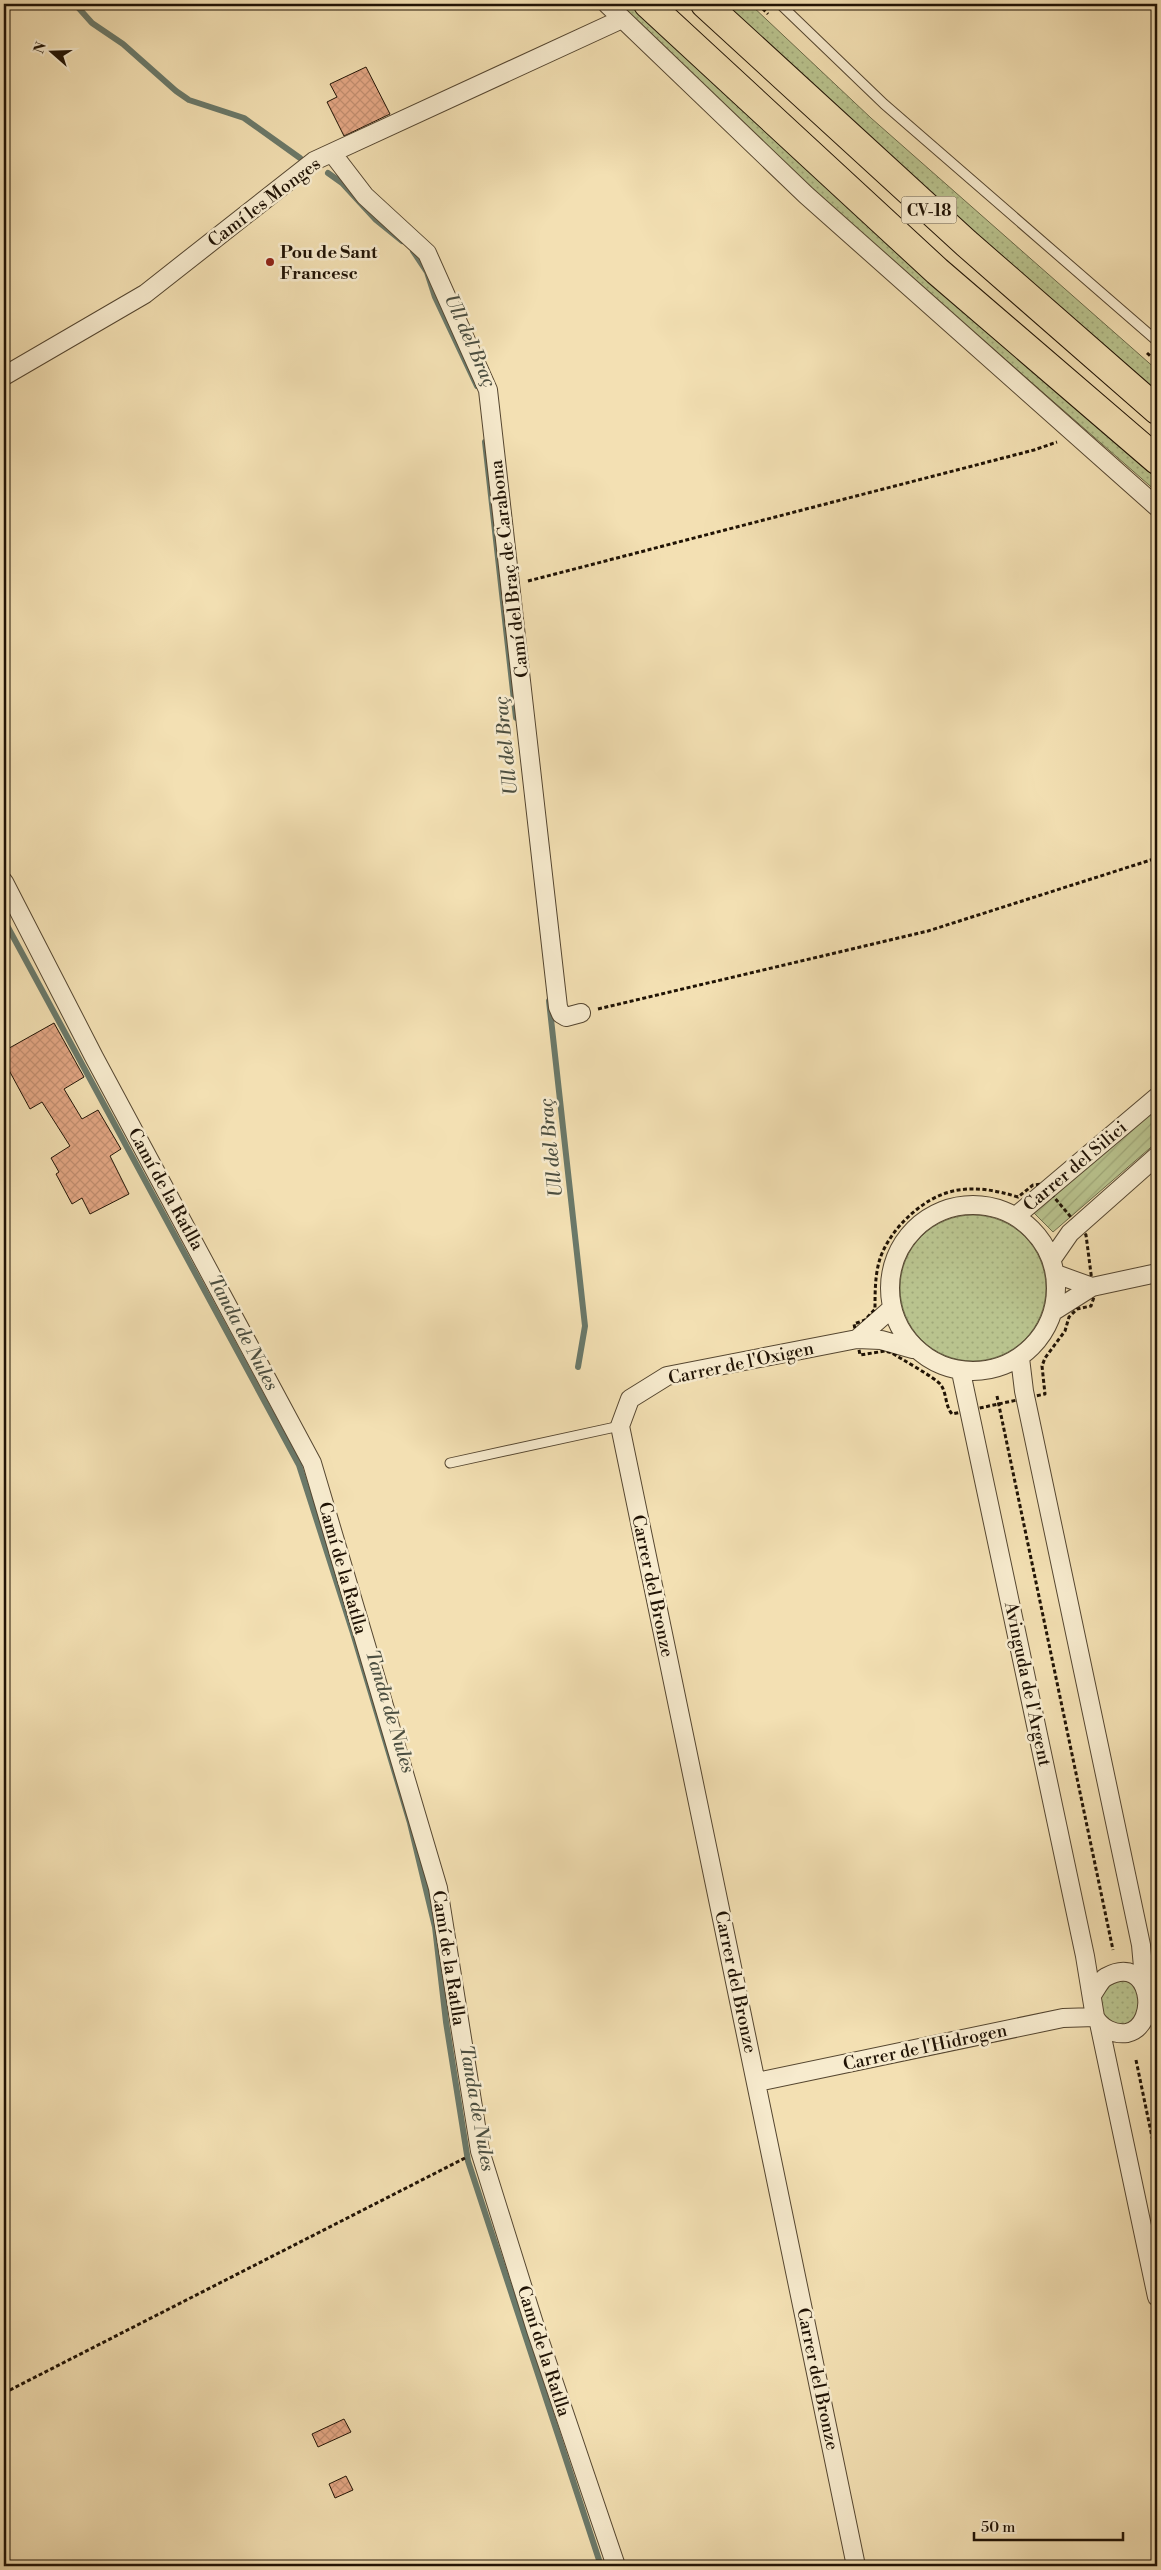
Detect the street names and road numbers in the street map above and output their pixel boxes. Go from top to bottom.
street label: Camí les Monges [203,152,326,252]
road number: CV-18 [902,196,956,224]
street label: Camí del Braç de Carabona [485,458,534,679]
street label: Carrer del Silici [1019,1116,1132,1217]
street label: Camí de la Ratlla [122,1124,209,1255]
street label: Carrer de l'Oxigen [666,1337,816,1390]
street label: Camí de la Ratlla [313,1499,373,1638]
street label: Carrer del Bronze [626,1513,679,1659]
street label: Avinguda de l'Argent [999,1599,1056,1769]
street label: Camí de la Ratlla [426,1889,471,2028]
street label: Carrer del Bronze [709,1909,762,2055]
street label: Carrer de l'Hidrogen [841,2019,1010,2076]
street label: Camí de la Ratlla [512,2283,576,2420]
street label: Carrer del Bronze [791,2306,844,2452]

